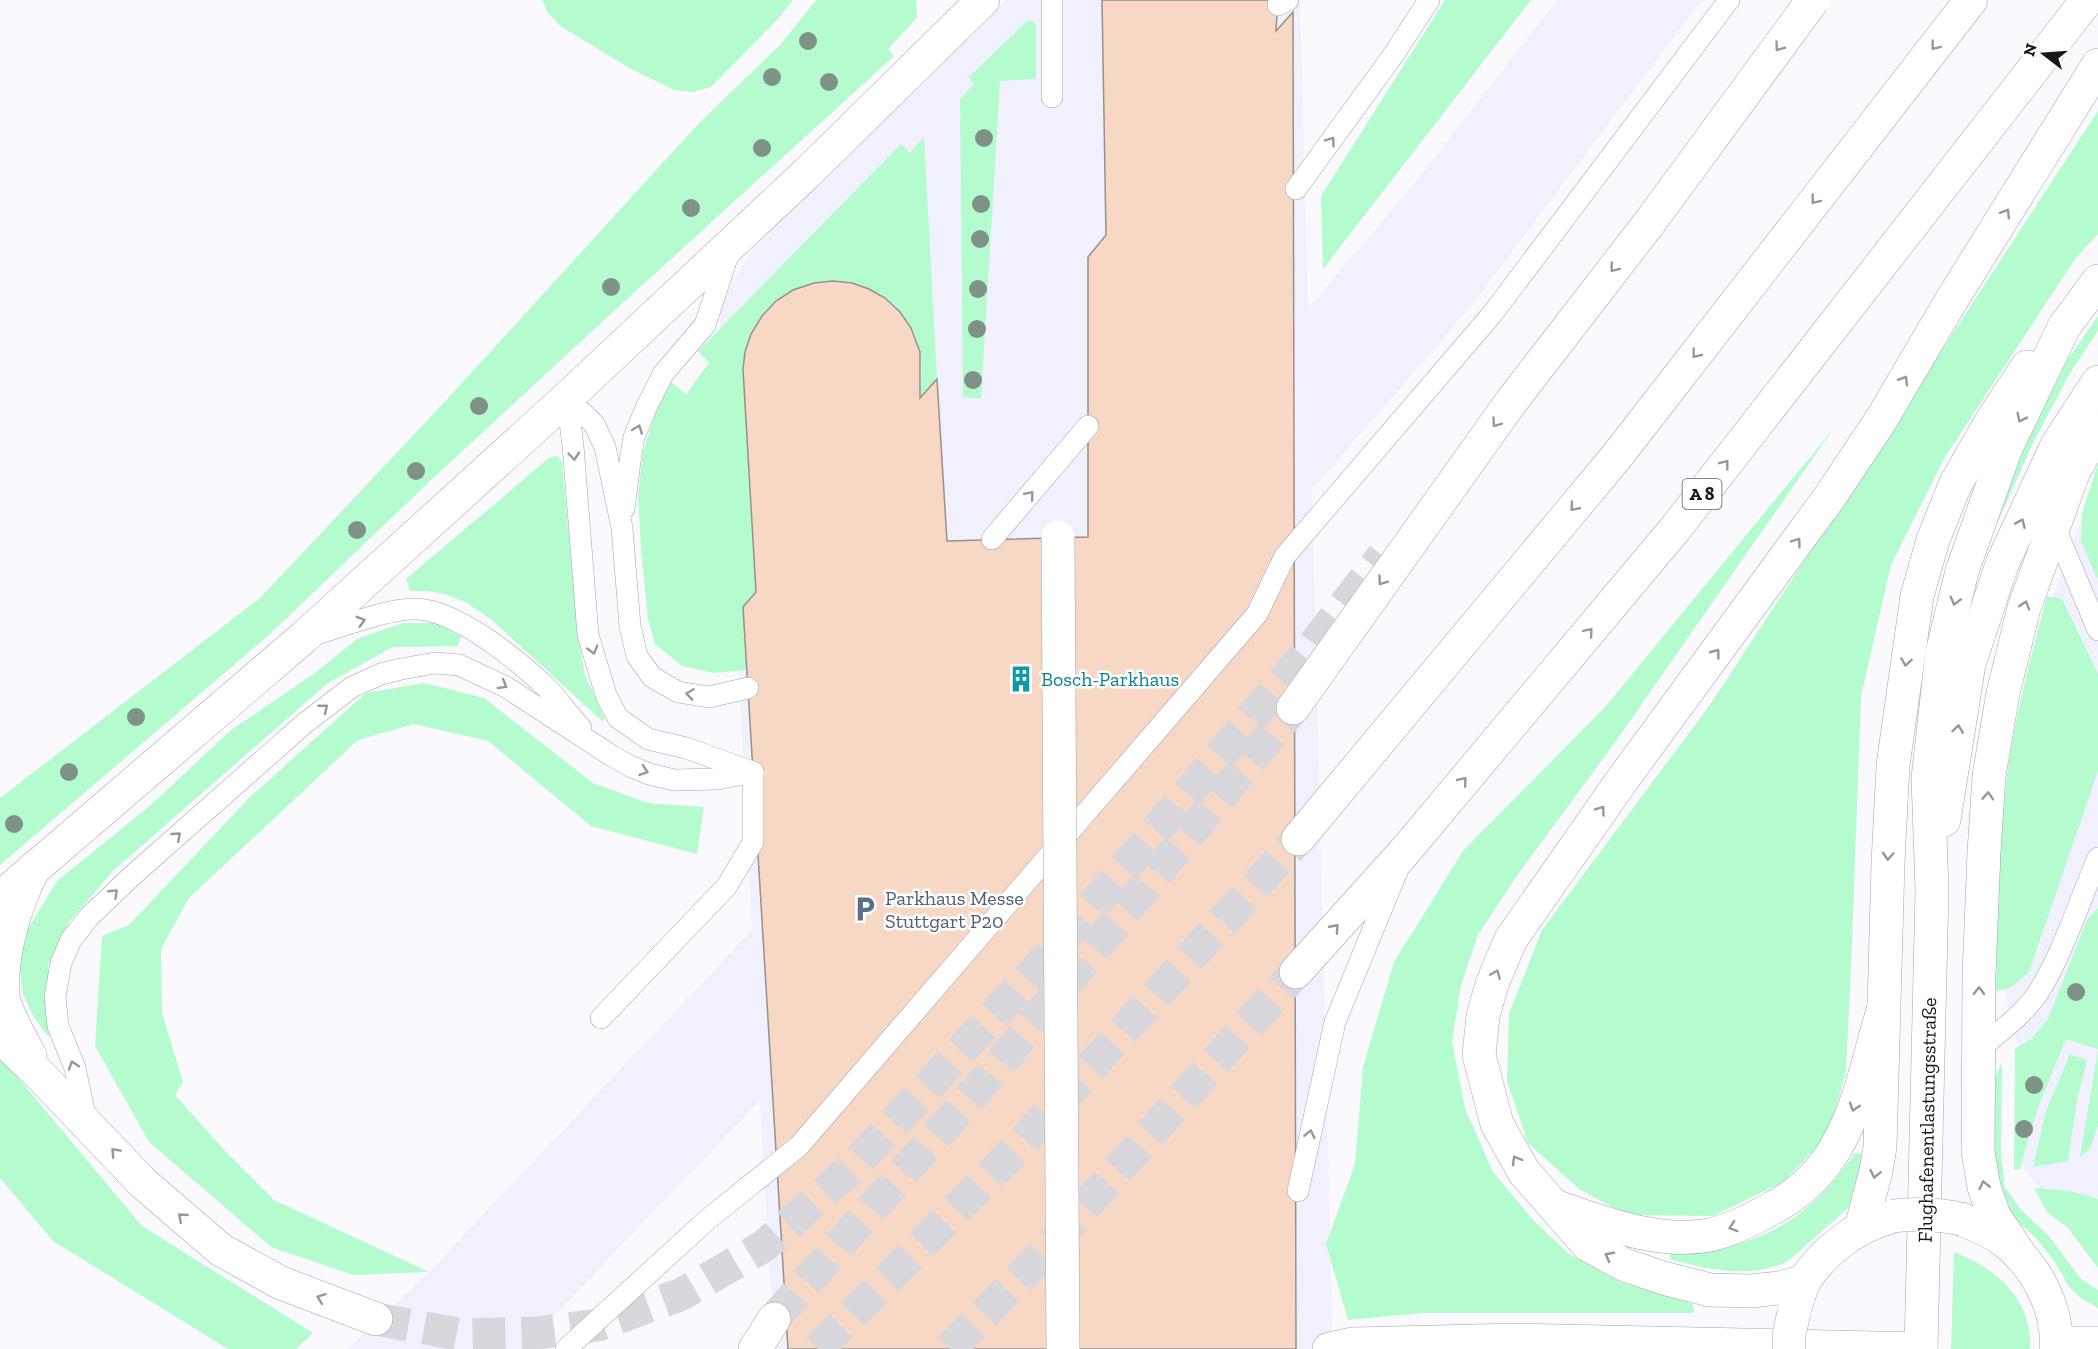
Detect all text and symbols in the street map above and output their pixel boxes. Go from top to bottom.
north arrow [2014,24,2074,84]
one-way arrow [1931,39,1942,50]
one-way arrow [1775,41,1786,52]
text: N [2019,41,2041,58]
one-way arrow [1323,137,1334,148]
one-way arrow [1812,193,1823,204]
one-way arrow [1998,209,2010,219]
one-way arrow [1611,262,1622,273]
one-way arrow [1692,347,1703,358]
one-way arrow [1897,376,1909,386]
one-way arrow [2016,411,2028,422]
one-way arrow [1492,417,1503,428]
one-way arrow [631,424,643,435]
one-way arrow [567,452,580,461]
one-way arrow [1718,460,1729,471]
road number: A 8 [1682,479,1722,509]
one-way arrow [1023,491,1034,502]
one-way arrow [1571,500,1582,511]
one-way arrow [2013,519,2025,530]
one-way arrow [1790,538,1801,549]
one-way arrow [1378,575,1389,586]
one-way arrow [1949,596,1962,606]
one-way arrow [2018,600,2030,611]
one-way arrow [355,616,366,628]
one-way arrow [1582,628,1593,639]
one-way arrow [586,644,598,655]
one-way arrow [1708,648,1719,659]
one-way arrow [1901,657,1913,667]
building icon: Bosch-Parkhaus [1006,664,1036,694]
place label: Bosch-Parkhaus [1041,667,1179,691]
one-way arrow [497,678,508,689]
one-way arrow [686,688,695,701]
one-way arrow [317,704,328,715]
one-way arrow [1951,724,1963,733]
one-way arrow [638,764,649,777]
one-way arrow [1456,777,1467,788]
one-way arrow [1981,792,1994,801]
one-way arrow [1594,806,1605,817]
one-way arrow [170,832,181,843]
one-way arrow [1881,851,1894,860]
place label: Parkhaus Messe Stuttgart P20 [885,886,1024,933]
one-way arrow [107,889,118,900]
parking icon: Parkhaus Messe Stuttgart P20 [850,894,880,924]
one-way arrow [1328,924,1339,935]
one-way arrow [1489,969,1501,980]
one-way arrow [1973,987,1985,996]
street label: Flughafenentlastungsstraße [1913,997,1941,1243]
one-way arrow [68,1060,80,1071]
one-way arrow [1849,1101,1861,1112]
one-way arrow [1303,1129,1316,1139]
one-way arrow [111,1149,122,1159]
one-way arrow [1512,1156,1524,1166]
one-way arrow [1869,1168,1882,1178]
one-way arrow [1979,1181,1992,1191]
one-way arrow [178,1213,189,1224]
one-way arrow [1728,1220,1739,1232]
one-way arrow [1605,1252,1615,1263]
one-way arrow [316,1293,327,1306]

